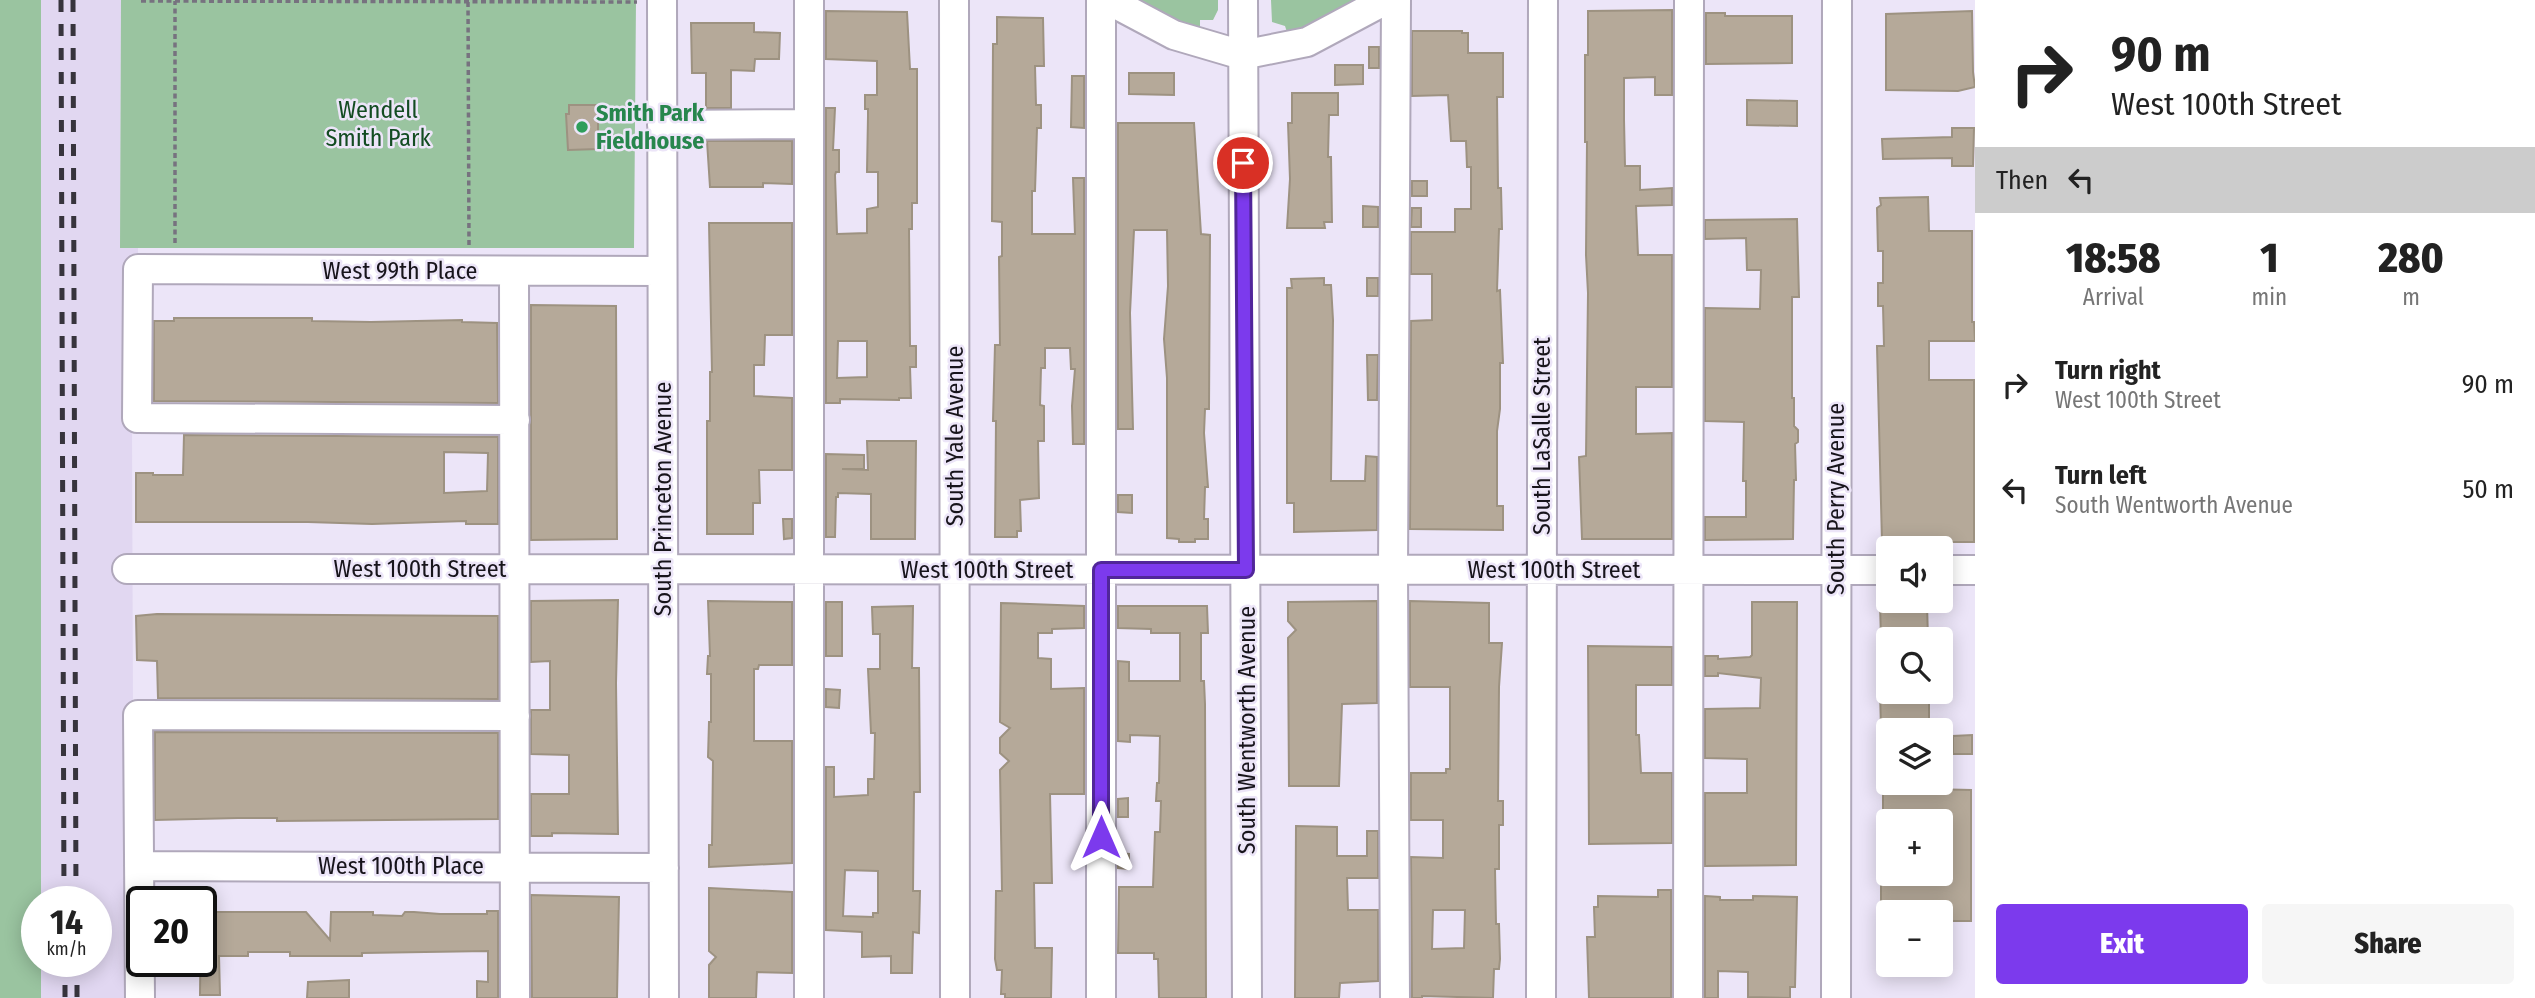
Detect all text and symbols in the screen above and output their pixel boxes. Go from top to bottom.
text: 90 m [2111,25,2211,84]
icon: right [1996,28,2087,119]
text: West 100th Street [2111,85,2341,123]
park label: Wendell Smith Park [325,96,431,152]
place label: Smith Park Fieldhouse [596,99,705,155]
marker: Smith Park Fieldhouse [574,119,590,135]
pin [1213,133,1273,193]
icon: arrive [1224,144,1262,182]
icon: left [2062,161,2100,199]
text: Then [1996,165,2048,196]
text: 18:58 [2066,233,2161,283]
text: 1 [2260,233,2279,283]
text: 280 [2378,233,2444,283]
street label: West 99th Place [323,257,477,285]
text: Arrival [2083,283,2144,311]
text: min [2252,283,2287,311]
text: m [2402,283,2420,311]
street label: South LaSalle Street [1528,337,1556,535]
street label: South Yale Avenue [941,346,969,526]
text: Turn right [2055,355,2161,386]
icon: right [1996,366,2034,404]
text: 90 m [2462,369,2514,400]
street label: South Princeton Avenue [649,382,677,616]
text: West 100th Street [2055,386,2221,414]
street label: South Perry Avenue [1822,403,1850,595]
text: Turn left [2055,460,2147,491]
icon: left [1996,471,2034,509]
text: 50 m [2462,474,2514,505]
text: South Wentworth Avenue [2055,491,2293,519]
map controls [1876,536,1953,977]
button: sound [1876,536,1953,613]
street label: West 100th Street [334,555,507,583]
street label: West 100th Street [901,556,1074,584]
street label: West 100th Street [1468,556,1641,584]
street label: South Wentworth Avenue [1233,606,1261,854]
button: search [1876,627,1953,704]
button: layers [1876,718,1953,795]
position arrow [1064,800,1138,874]
button: + [1876,809,1953,886]
street label: West 100th Place [318,852,484,880]
speed limit sign: 20 [126,886,217,977]
button: − [1876,900,1953,977]
text: 14 [50,901,83,943]
button: Exit [1996,904,2248,984]
button: Share [2262,904,2514,984]
text: km/h [46,938,87,960]

